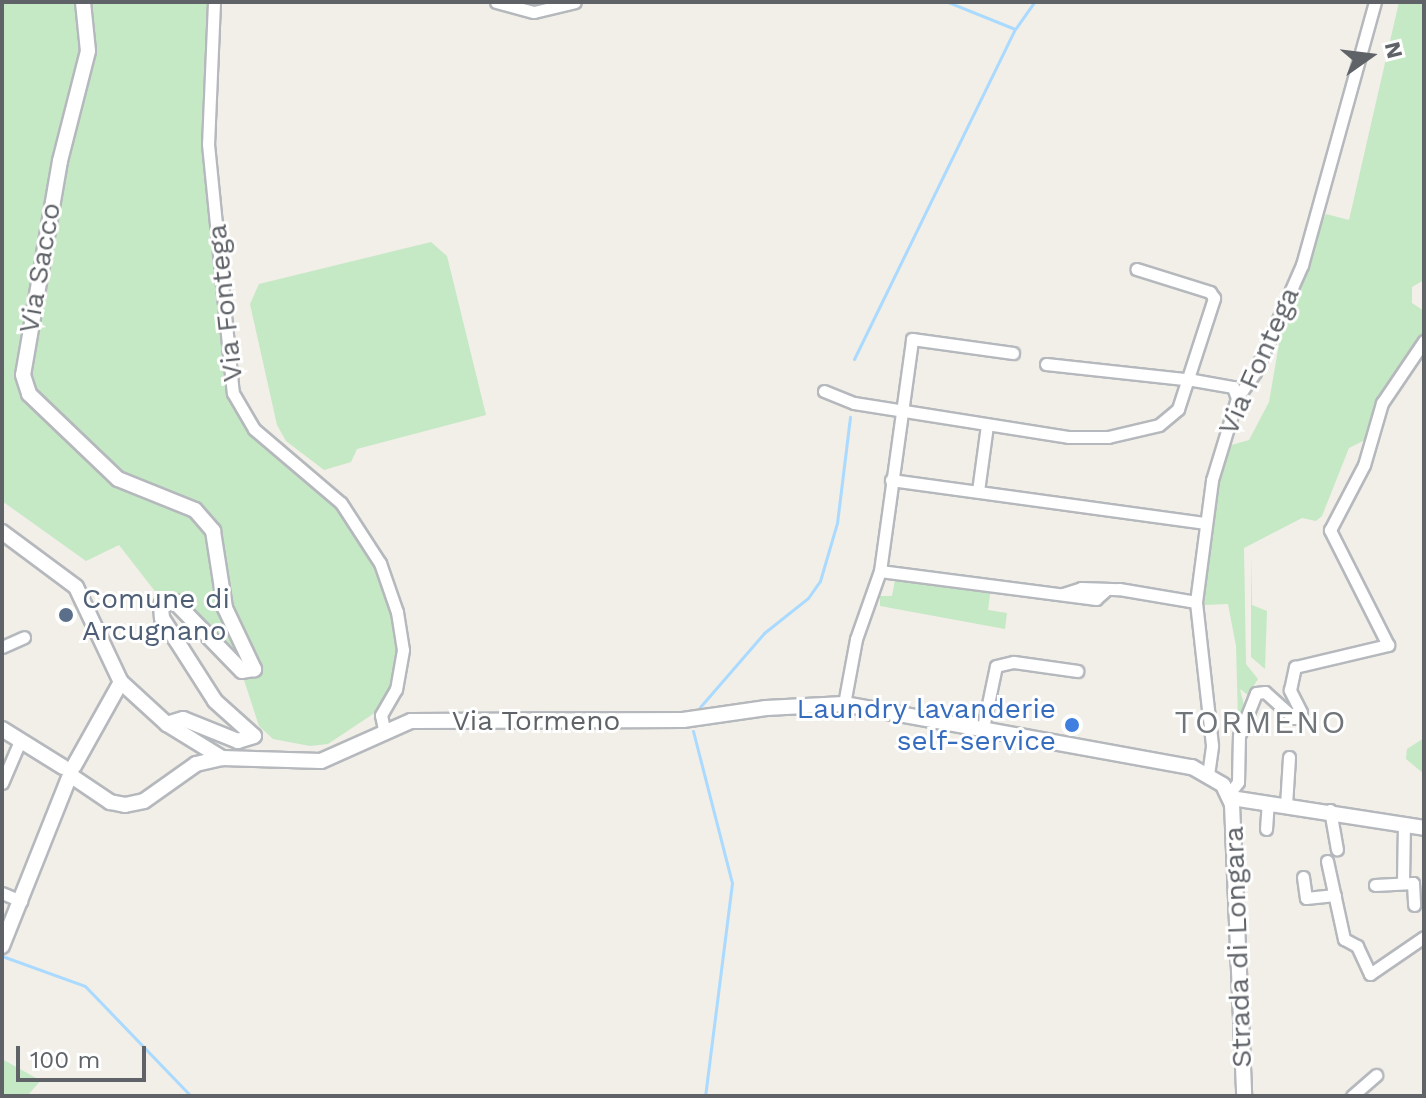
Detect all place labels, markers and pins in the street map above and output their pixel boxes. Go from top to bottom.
place label: Comune di Arcugnano [82,582,230,648]
marker: Comune di Arcugnano [57,606,75,624]
place label: Laundry lavanderie self-service [796,692,1056,758]
marker: Laundry lavanderie self-service [1063,716,1081,734]

